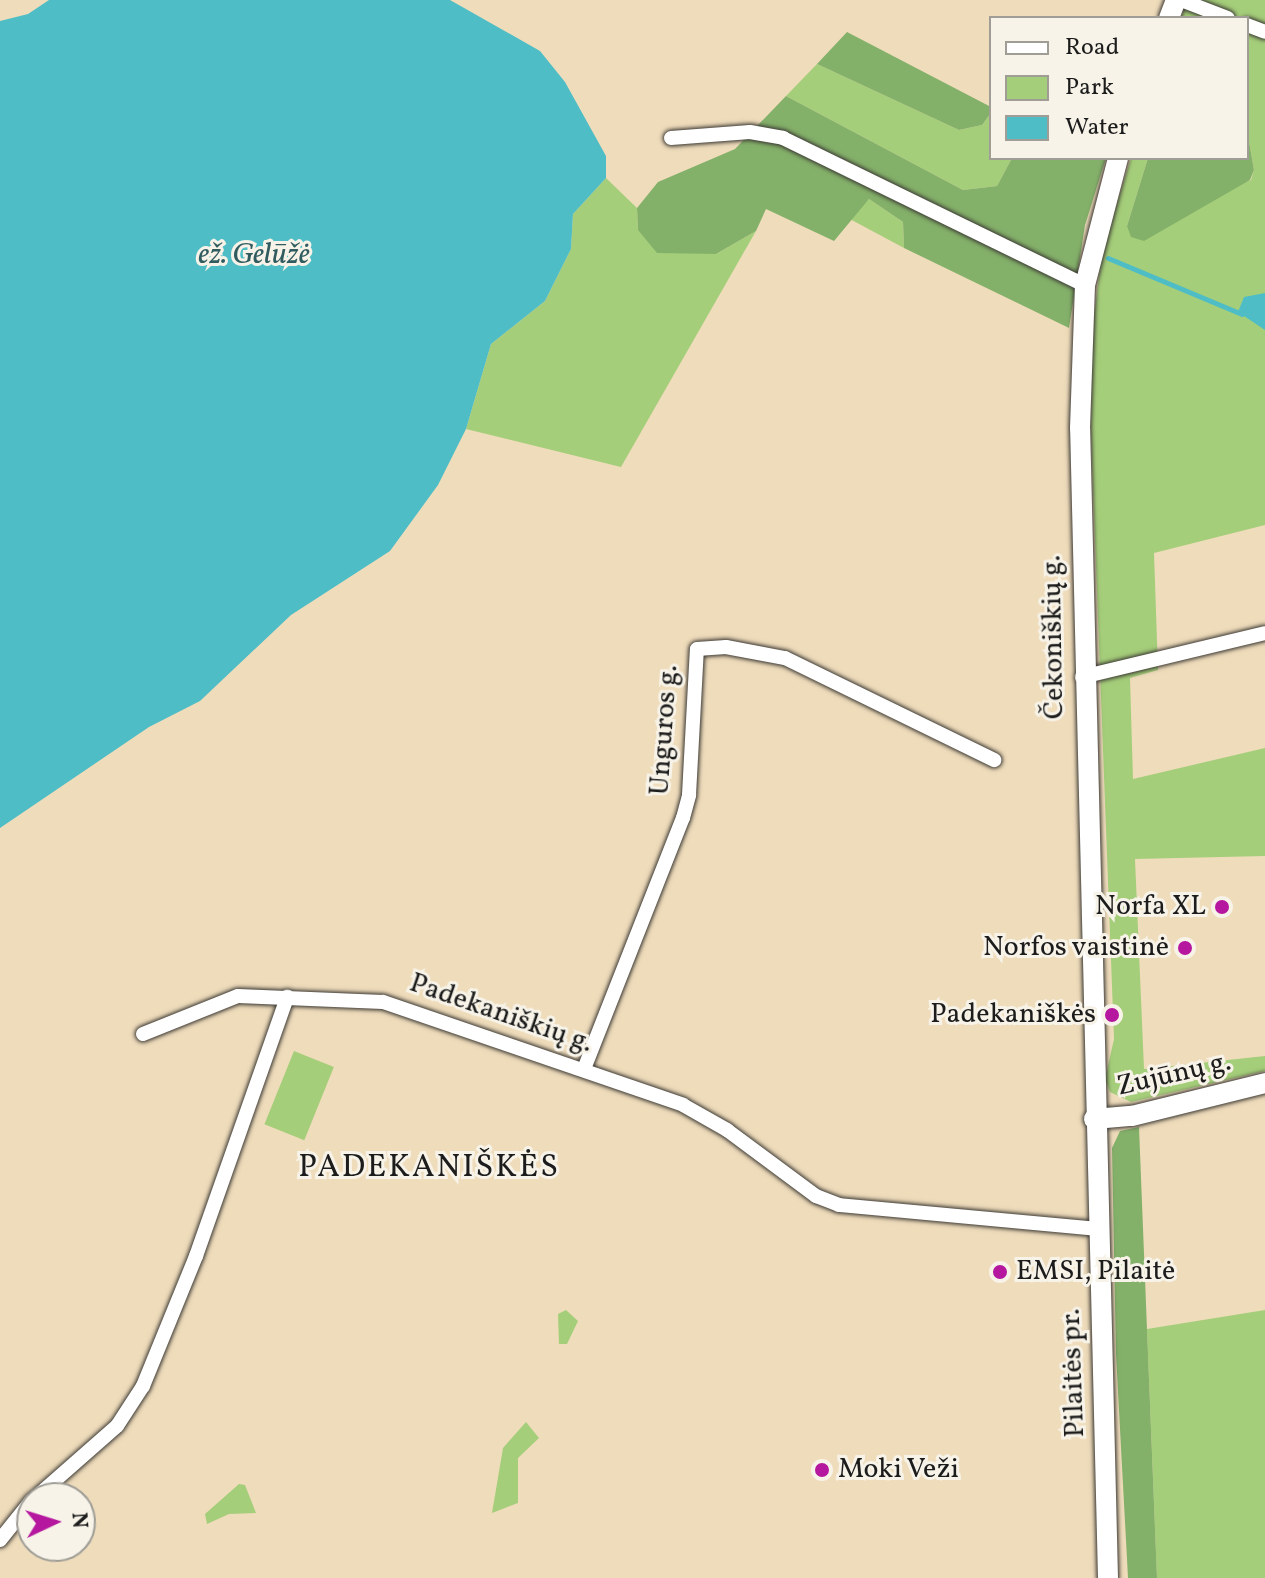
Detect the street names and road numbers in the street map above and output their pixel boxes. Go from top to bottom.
street label: Čekoniškių g. [1036,555,1072,719]
street label: Unguros g. [644,664,686,796]
street label: Padekaniškių g. [405,967,597,1061]
street label: Zujūnų g. [1114,1046,1234,1104]
street label: Pilaitės pr. [1055,1308,1093,1438]

